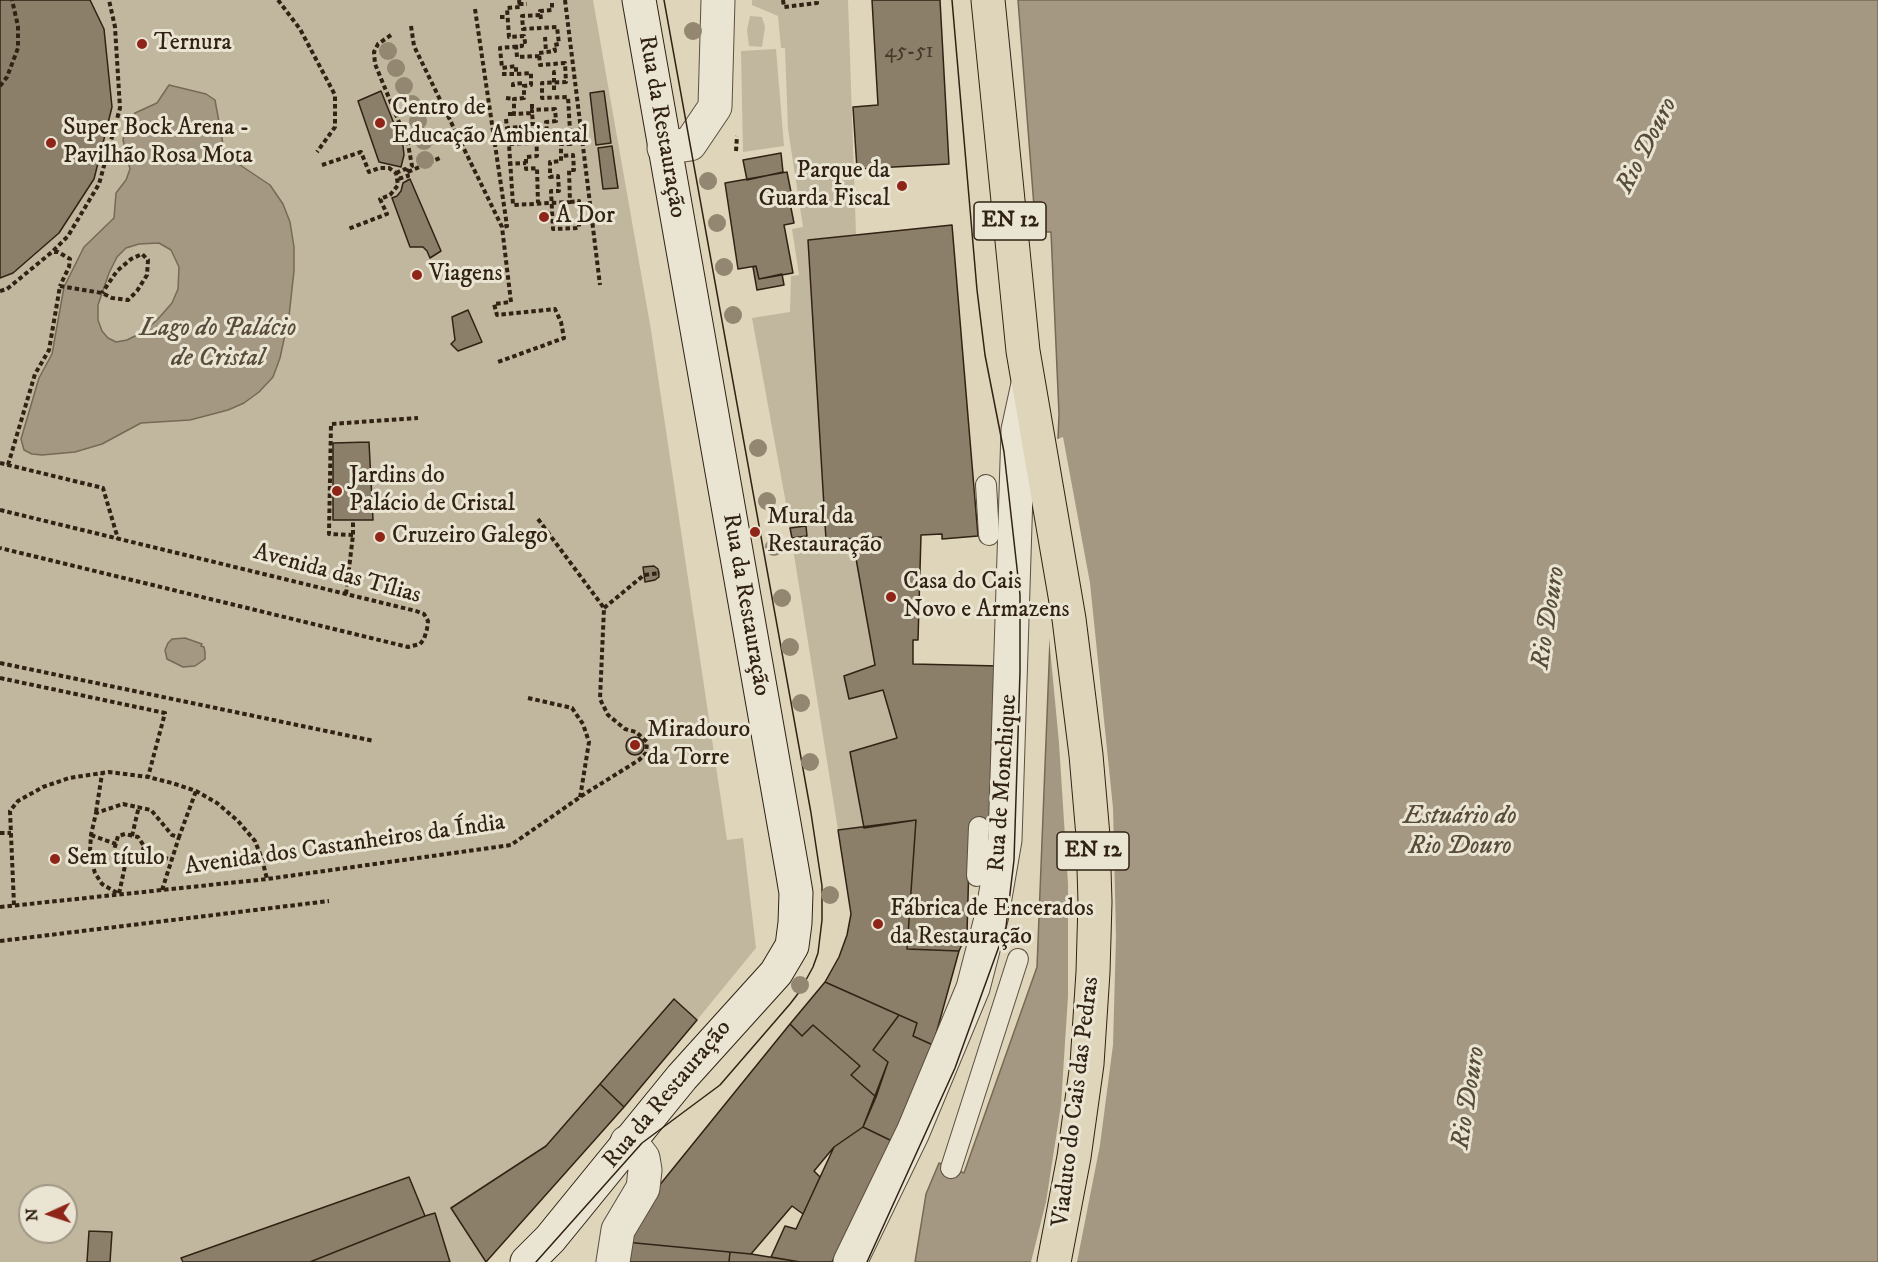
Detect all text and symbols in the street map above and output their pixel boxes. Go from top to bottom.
place label: Ternura [154,30,232,58]
street label: Rua da Restauração [631,34,691,220]
marker: Ternura [135,37,149,51]
house number: 45-51 [884,40,934,66]
water label: Rio Douro [1611,93,1685,199]
place label: Centro de Educação Ambiental [392,95,589,151]
place label: Super Bock Arena - Pavilhão Rosa Mota [63,115,253,171]
marker: Centro de Educação Ambiental [373,116,387,130]
marker: Super Bock Arena - Pavilhão Rosa Mota [44,136,58,150]
place label: Parque da Guarda Fiscal [759,158,890,214]
marker: Parque da Guarda Fiscal [895,179,909,193]
road number: EN 12 [974,202,1046,240]
place label: A Dor [556,203,615,231]
marker: A Dor [537,210,551,224]
place label: Viagens [429,261,503,289]
marker: Viagens [410,268,424,282]
water label: Lago do Palácio de Cristal [140,314,296,376]
place label: Jardins do Palácio de Cristal [349,463,515,519]
marker: Jardins do Palácio de Cristal [330,484,344,498]
place label: Mural da Restauração [767,504,882,560]
street label: Rua da Restauração [715,512,775,698]
place label: Cruzeiro Galego [392,523,548,551]
marker: Mural da Restauração [748,525,762,539]
marker: Cruzeiro Galego [373,530,387,544]
street label: Avenida das Tílias [250,539,424,611]
water label: Rio Douro [1526,564,1574,672]
place label: Casa do Cais Novo e Armazens [903,569,1070,625]
marker: Casa do Cais Novo e Armazens [884,590,898,604]
street label: Rua de Monchique [983,693,1025,873]
place label: Miradouro da Torre [647,717,750,773]
marker: Miradouro da Torre [628,738,642,752]
water label: Estuário do Rio Douro [1403,802,1517,864]
street label: Avenida dos Castanheiros da Índia [183,809,507,883]
road number: EN 12 [1057,832,1129,870]
place label: Sem título [67,845,165,873]
marker: Sem título [48,852,62,866]
place label: Fábrica de Encerados da Restauração [890,896,1094,952]
marker: Fábrica de Encerados da Restauração [871,917,885,931]
street label: Viaduto do Cais das Pedras [1047,975,1107,1229]
street label: Rua da Restauração [598,1015,738,1175]
water label: Rio Douro [1446,1044,1494,1152]
north arrow [18,1184,78,1244]
text: N [22,1208,42,1222]

